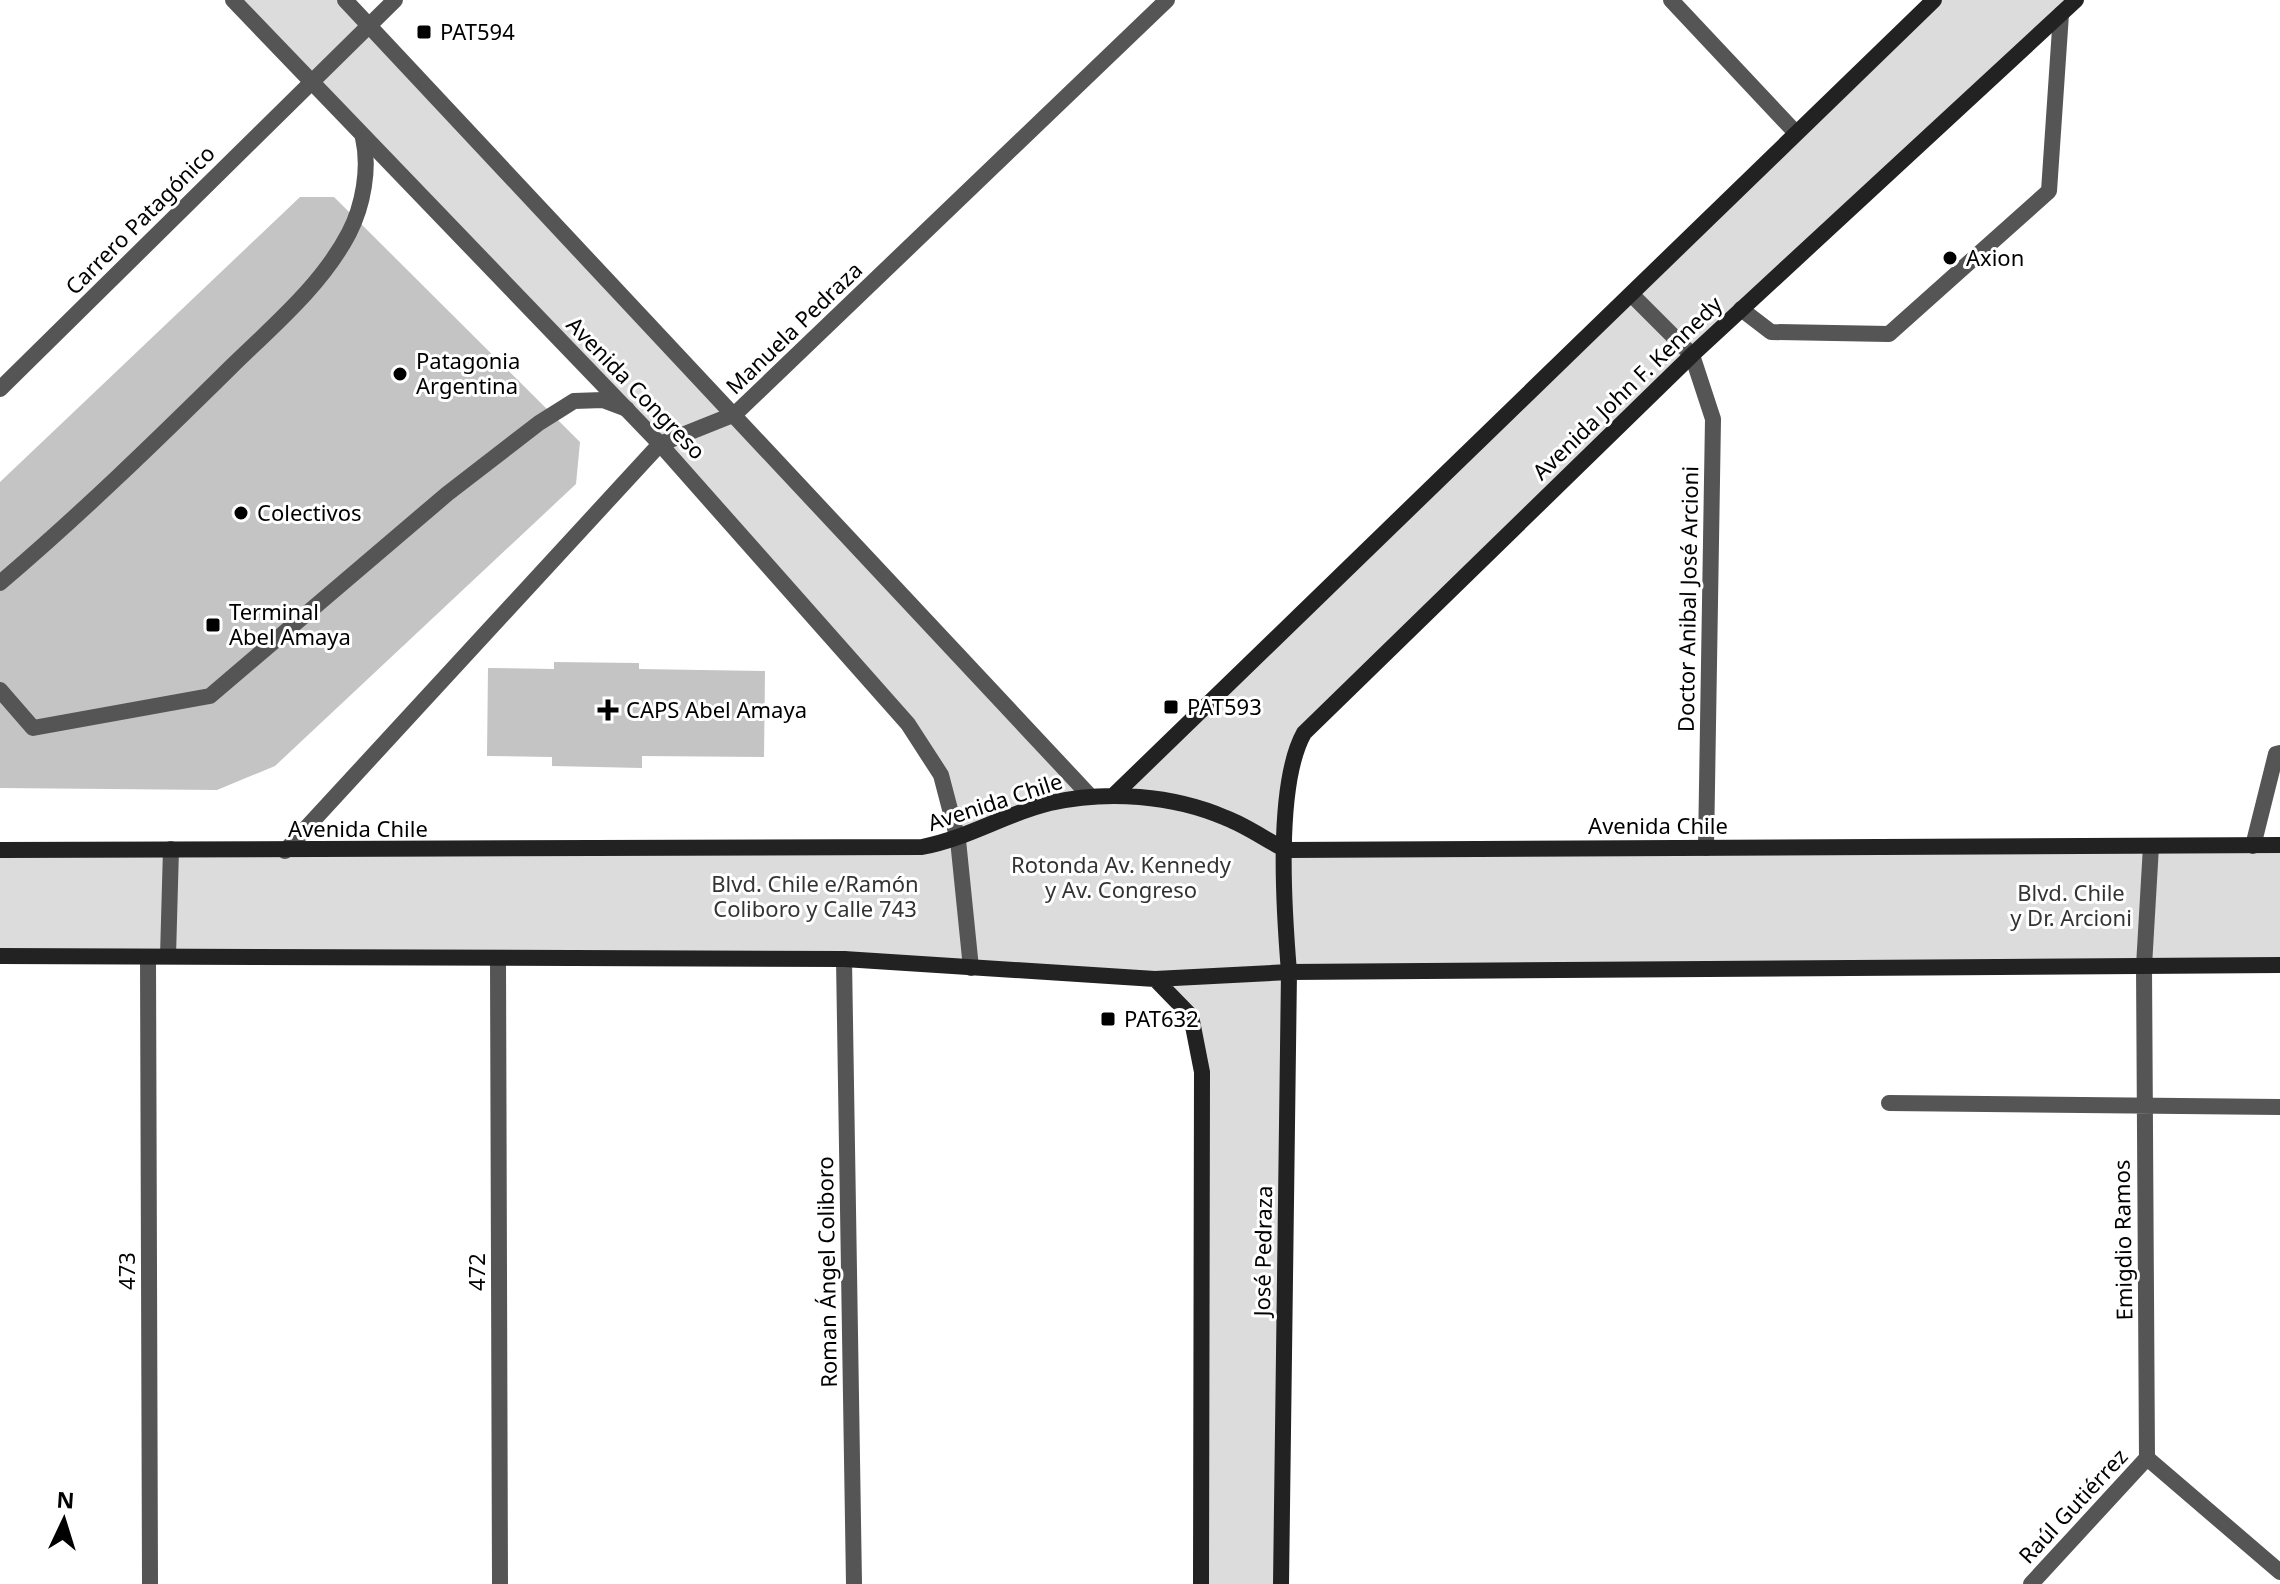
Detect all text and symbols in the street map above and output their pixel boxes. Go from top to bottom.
place label: PAT594 [440,16,515,46]
marker: PAT594 [415,23,433,41]
street label: Carrero Patagónico [58,138,221,301]
place label: Axion [1966,242,2024,272]
marker: Axion [1941,249,1959,267]
street label: Manuela Pedraza [719,254,868,400]
street label: Avenida John F. Kennedy [1525,288,1728,486]
street label: Avenida Congreso [561,309,713,465]
place label: Patagonia Argentina [416,345,520,400]
marker: Patagonia Argentina [391,365,409,383]
street label: Doctor Anibal José Arcioni [1670,466,1704,732]
place label: Colectivos [257,497,362,527]
marker: Colectivos [232,504,250,522]
place label: Terminal Abel Amaya [229,596,351,651]
marker: Terminal Abel Amaya [204,616,222,634]
place label: PAT593 [1187,691,1262,721]
place label: CAPS Abel Amaya [626,694,807,724]
marker: PAT593 [1162,698,1180,716]
marker: CAPS Abel Amaya [597,699,619,721]
street label: Avenida Chile [924,765,1066,837]
street label: Avenida Chile [1588,810,1728,840]
street label: Avenida Chile [288,813,428,843]
park label: Rotonda Av. Kennedy y Av. Congreso [1011,849,1232,904]
park label: Blvd. Chile e/Ramón Coliboro y Calle 743 [711,868,919,923]
park label: Blvd. Chile y Dr. Arcioni [2010,877,2132,932]
place label: PAT632 [1124,1003,1199,1033]
marker: PAT632 [1099,1010,1117,1028]
street label: Roman Ángel Coliboro [809,1156,843,1388]
street label: Emigdio Ramos [2106,1159,2138,1321]
street label: José Pedraza [1246,1185,1278,1319]
street label: 473 [111,1252,141,1290]
street label: 472 [461,1253,491,1291]
street label: Raúl Gutiérrez [2011,1441,2133,1569]
north arrow [24,1480,104,1560]
text: N [55,1483,75,1515]

